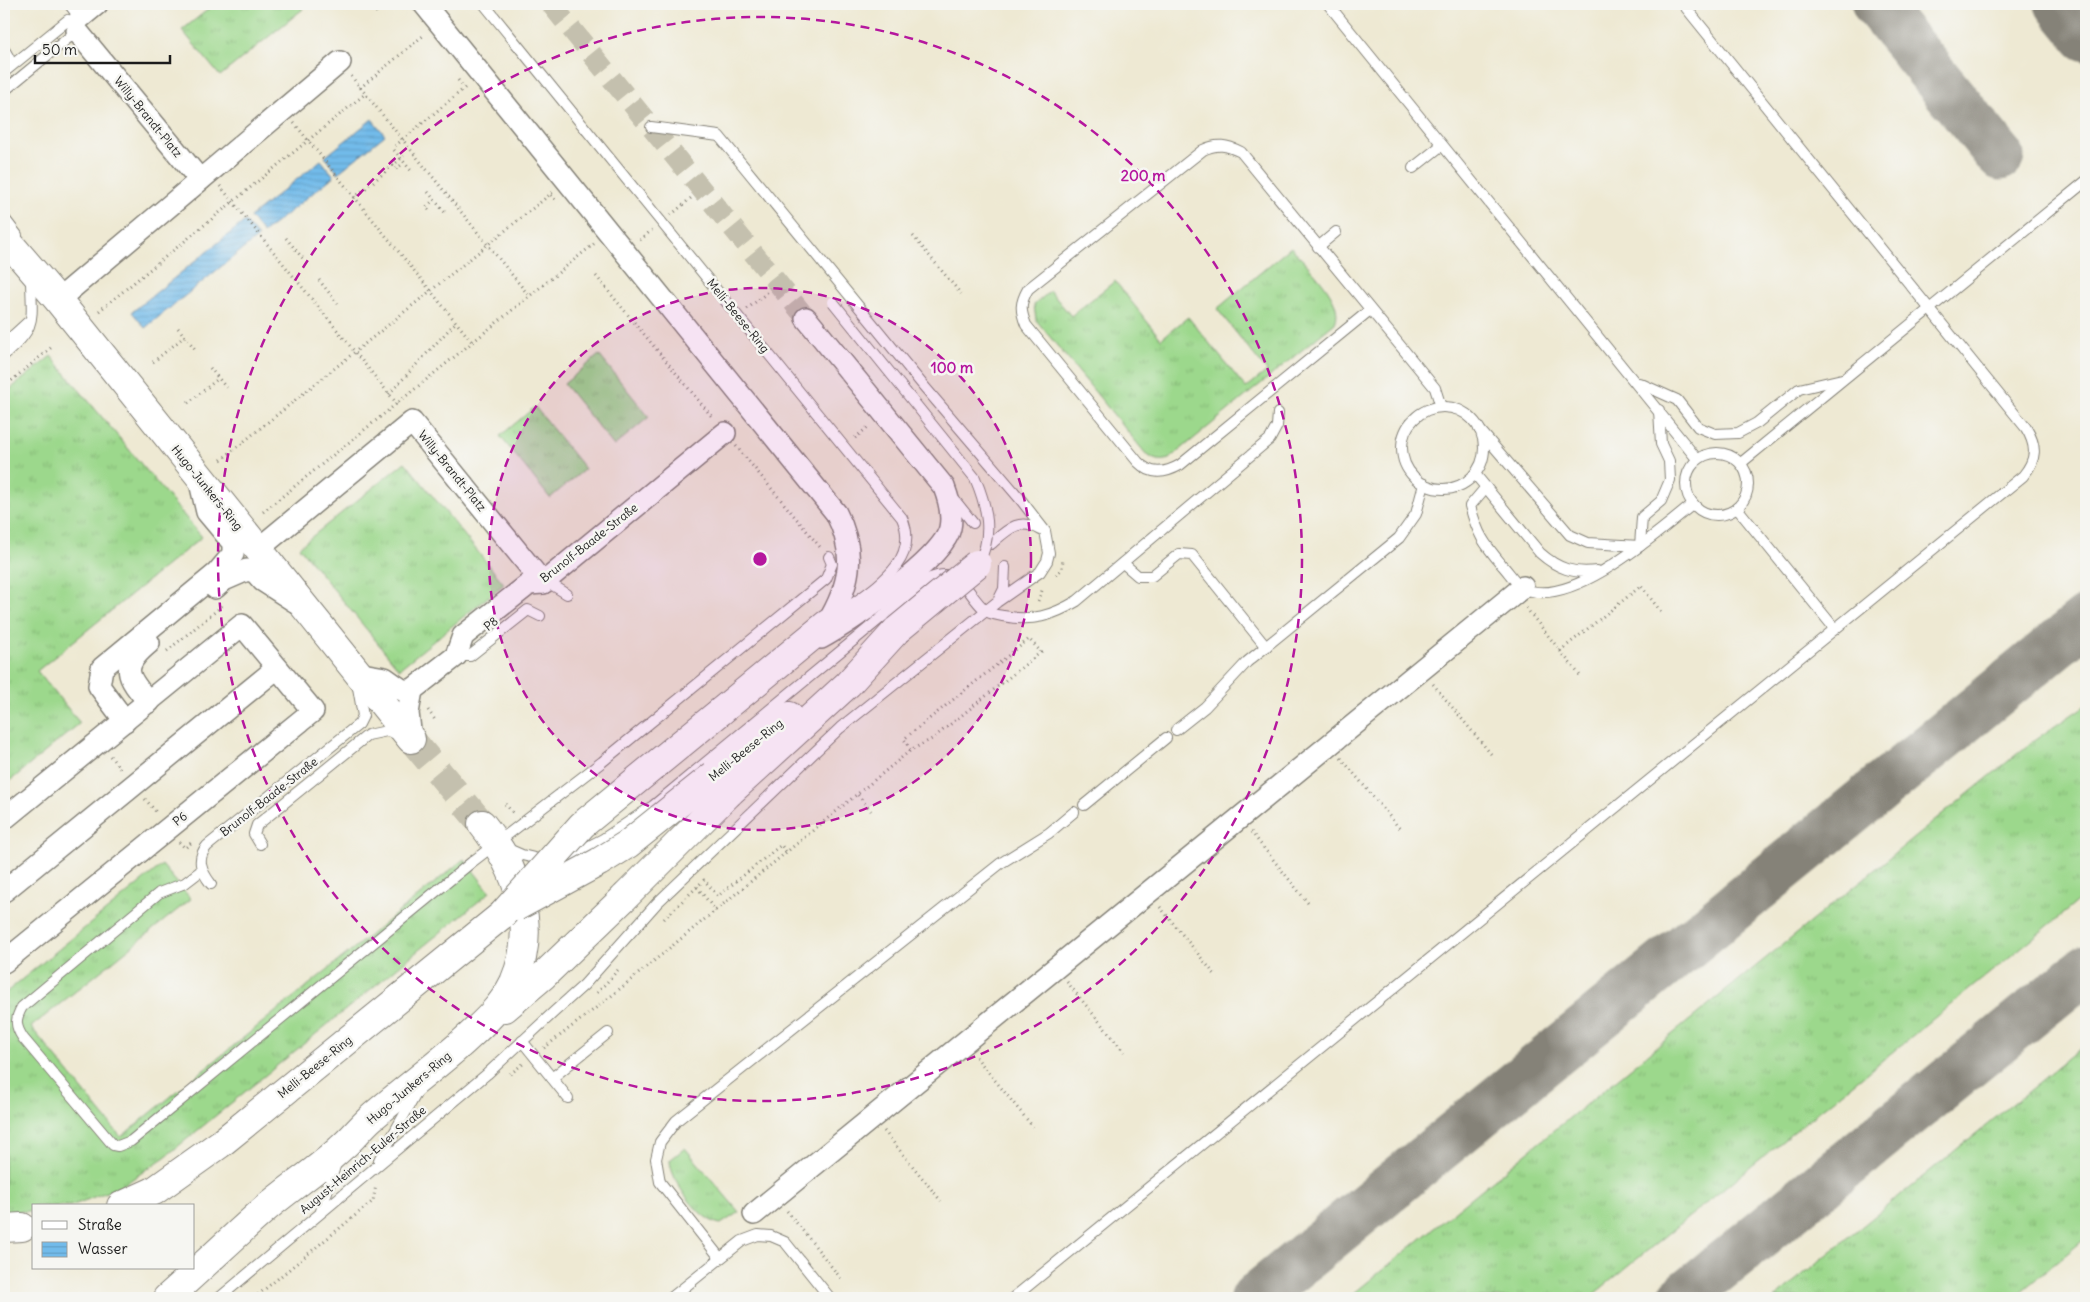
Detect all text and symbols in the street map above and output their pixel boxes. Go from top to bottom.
scale bar [35,32,170,64]
text: 50 m [42,40,77,59]
street label: Willy-Brandt-Platz [111,73,186,160]
text: 200 m [1121,166,1165,185]
street label: Melli-Beese-Ring [704,276,773,356]
text: 100 m [931,358,973,377]
street label: Willy-Brandt-Platz [415,427,490,514]
street label: Hugo-Junkers-Ring [168,442,246,533]
street label: Brunolf-Baade-Straße [537,500,640,585]
centre of rings [751,550,769,568]
street label: P8 [481,613,501,634]
street label: Melli-Beese-Ring [706,715,786,784]
street label: Brunolf-Baade-Straße [217,754,320,839]
street label: P6 [169,808,190,829]
street label: Melli-Beese-Ring [275,1032,355,1101]
street label: Hugo-Junkers-Ring [363,1048,454,1127]
street label: August-Heinrich-Euler-Straße [297,1102,429,1217]
legend [32,1204,195,1270]
text: Straße [78,1215,122,1234]
text: Wasser [78,1239,128,1258]

